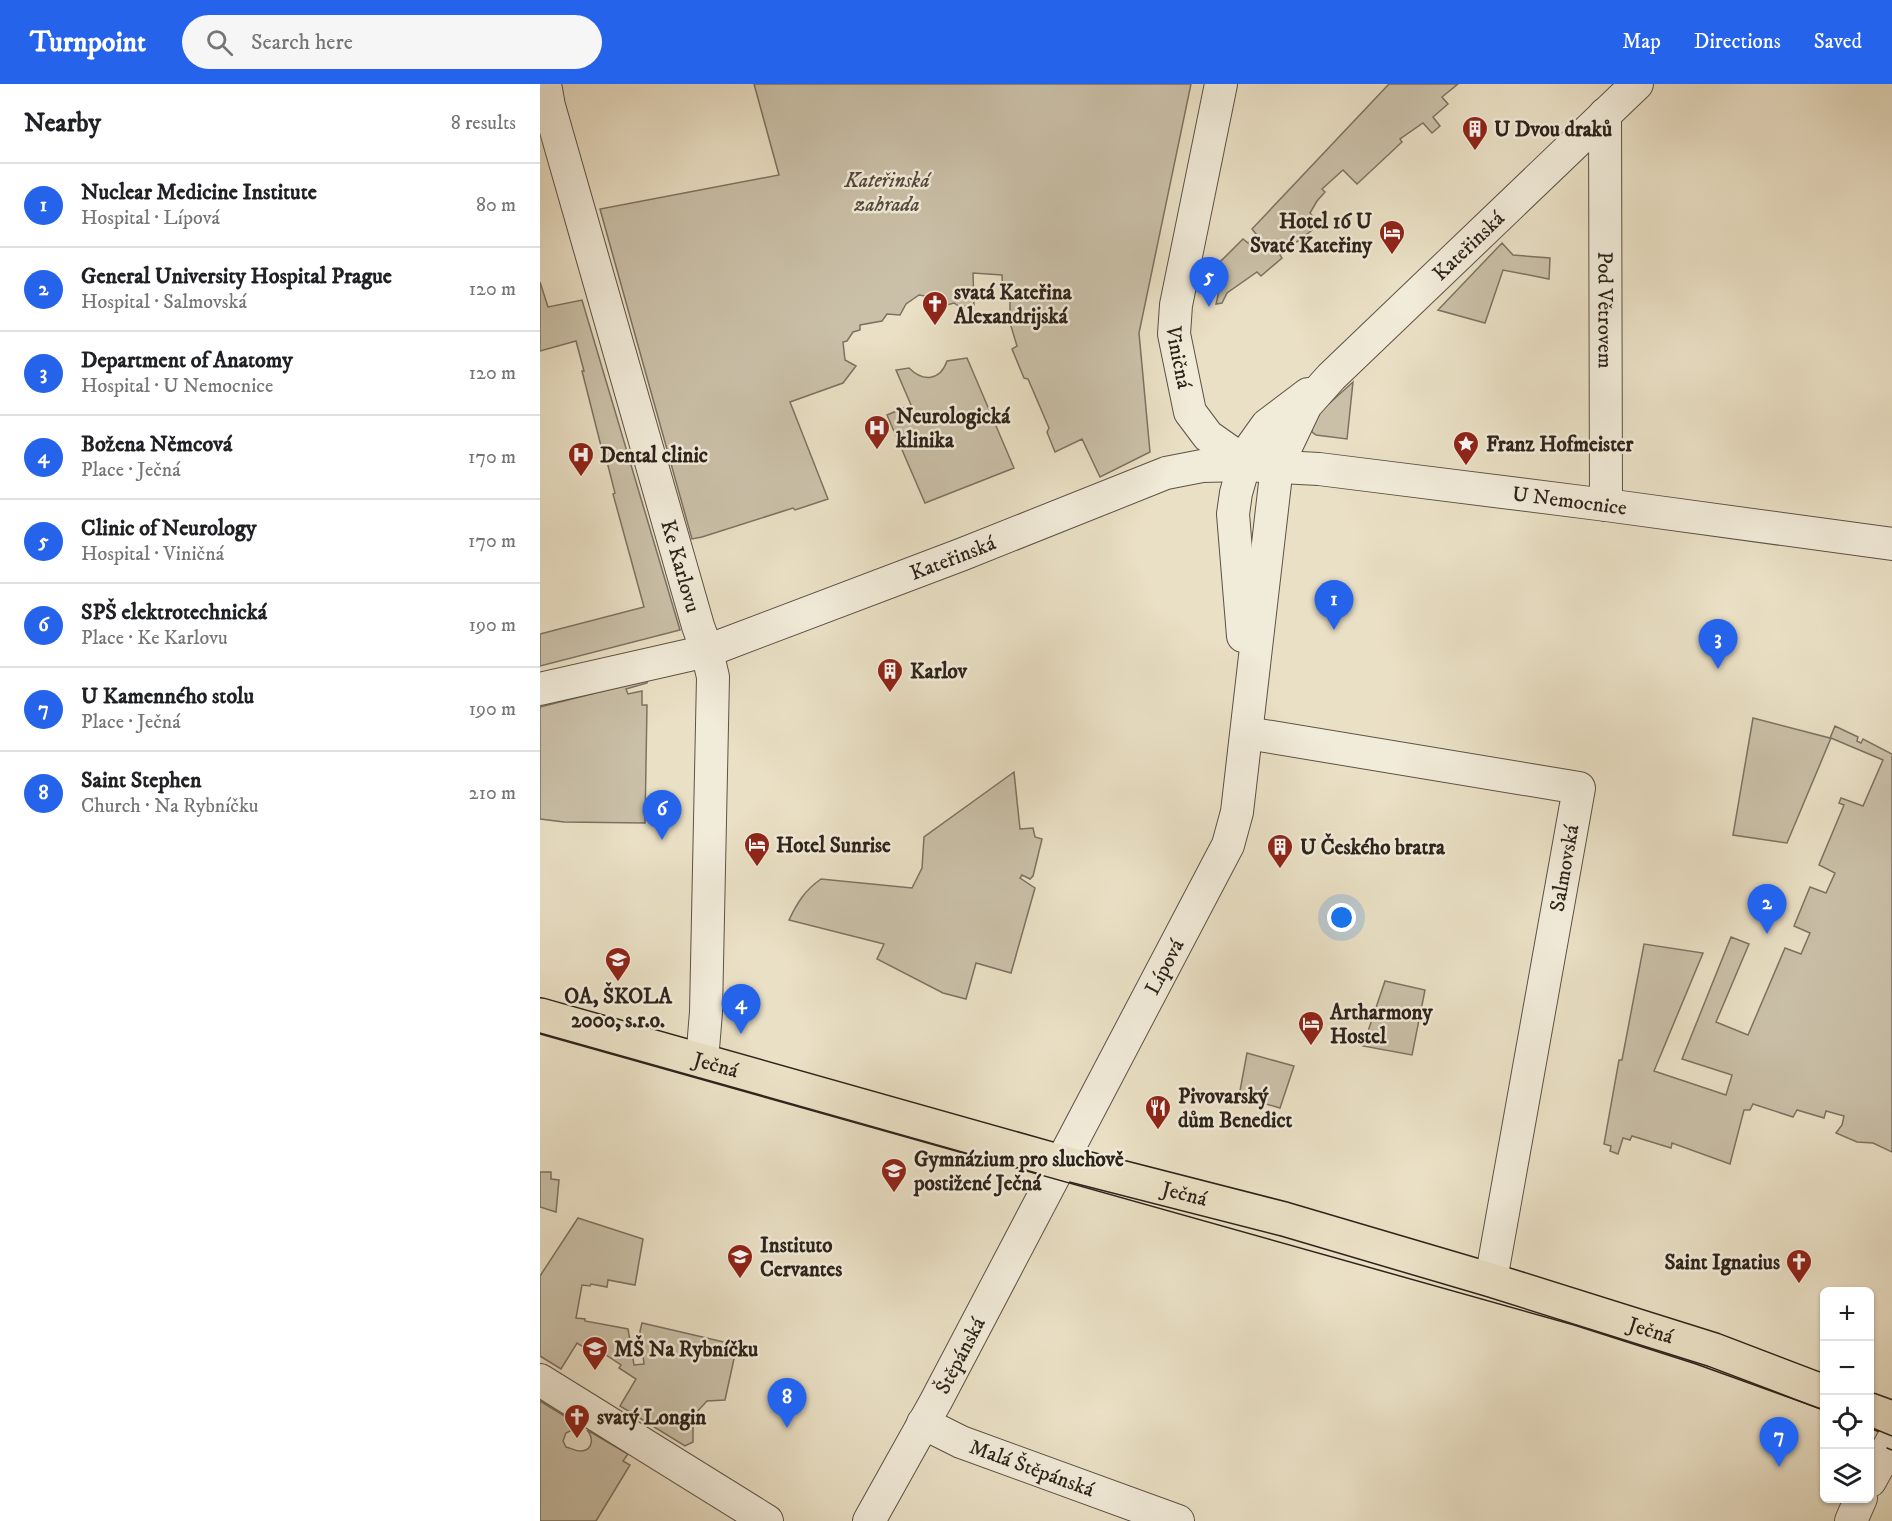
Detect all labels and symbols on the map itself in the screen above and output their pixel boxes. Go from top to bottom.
building icon: U Dvou draků [1460,114,1490,152]
place label: U Dvou draků [1494,117,1612,143]
park label: Kateřinská zahrada [843,168,932,218]
street label: Kateřinská [1428,206,1510,287]
place label: Hotel 16 U Svaté Kateřiny [1250,209,1373,259]
hotel icon: Hotel 16 U Svaté Kateřiny [1377,218,1407,256]
street label: Pod Větrovem [1591,251,1618,369]
pin: 5 [1190,258,1228,307]
place label: svatá Kateřina Alexandrijská [953,280,1073,331]
church icon: svatá Kateřina Alexandrijská [920,289,950,327]
street label: Viničná [1160,323,1197,391]
place label: Neurologická klinika [895,404,1011,454]
hospital icon: Neurologická klinika [862,413,892,451]
place icon: Franz Hofmeister [1451,429,1481,467]
place label: Franz Hofmeister [1486,432,1635,458]
hospital icon: Dental clinic [566,440,596,478]
place label: Dental clinic [600,443,708,469]
street label: U Nemocnice [1511,481,1629,522]
street label: Ke Karlovu [654,517,705,616]
street label: Kateřinská [906,530,1000,587]
pin: 1 [1314,580,1354,630]
pin: 3 [1698,620,1738,669]
building icon: Karlov [875,656,905,694]
place label: Karlov [910,659,968,685]
pin: 6 [642,790,682,840]
street label: Salmovská [1545,823,1585,914]
hotel icon: Hotel Sunrise [742,830,772,868]
building icon: U Českého bratra [1265,832,1295,870]
place label: Hotel Sunrise [776,833,891,859]
place label: U Českého bratra [1300,833,1446,861]
pin: 2 [1748,884,1786,934]
your location [1327,903,1356,932]
street label: Lípová [1140,935,1190,1000]
school or university icon: OA, ŠKOLA 2000, s.r.o. [603,945,633,983]
place label: OA, ŠKOLA 2000, s.r.o. [564,982,672,1034]
pin: 4 [722,984,760,1034]
place label: Artharmony Hostel [1329,1000,1433,1050]
hotel icon: Artharmony Hostel [1296,1009,1326,1047]
street label: Ječná [688,1046,741,1084]
place label: Pivovarský dům Benedict [1178,1084,1292,1134]
restaurant icon: Pivovarský dům Benedict [1143,1093,1173,1131]
place label: Gymnázium pro sluchově postižené Ječná [913,1147,1124,1197]
school or university icon: Gymnázium pro sluchově postižené Ječná [879,1156,909,1194]
street label: Ječná [1157,1176,1210,1213]
place label: Instituto Cervantes [760,1233,842,1283]
school or university icon: Instituto Cervantes [725,1242,755,1280]
church icon: Saint Ignatius [1784,1247,1814,1285]
place label: Saint Ignatius [1665,1250,1780,1276]
street label: Ječná [1623,1311,1676,1350]
street label: Štěpánská [928,1313,992,1399]
school or university icon: MŠ Na Rybníčku [580,1334,610,1372]
place label: MŠ Na Rybníčku [614,1335,758,1363]
pin: 8 [768,1378,806,1428]
church icon: svatý Longin [562,1402,592,1440]
place label: svatý Longin [597,1405,707,1431]
pin: 7 [1760,1418,1798,1467]
street label: Malá Štěpánská [966,1434,1098,1503]

